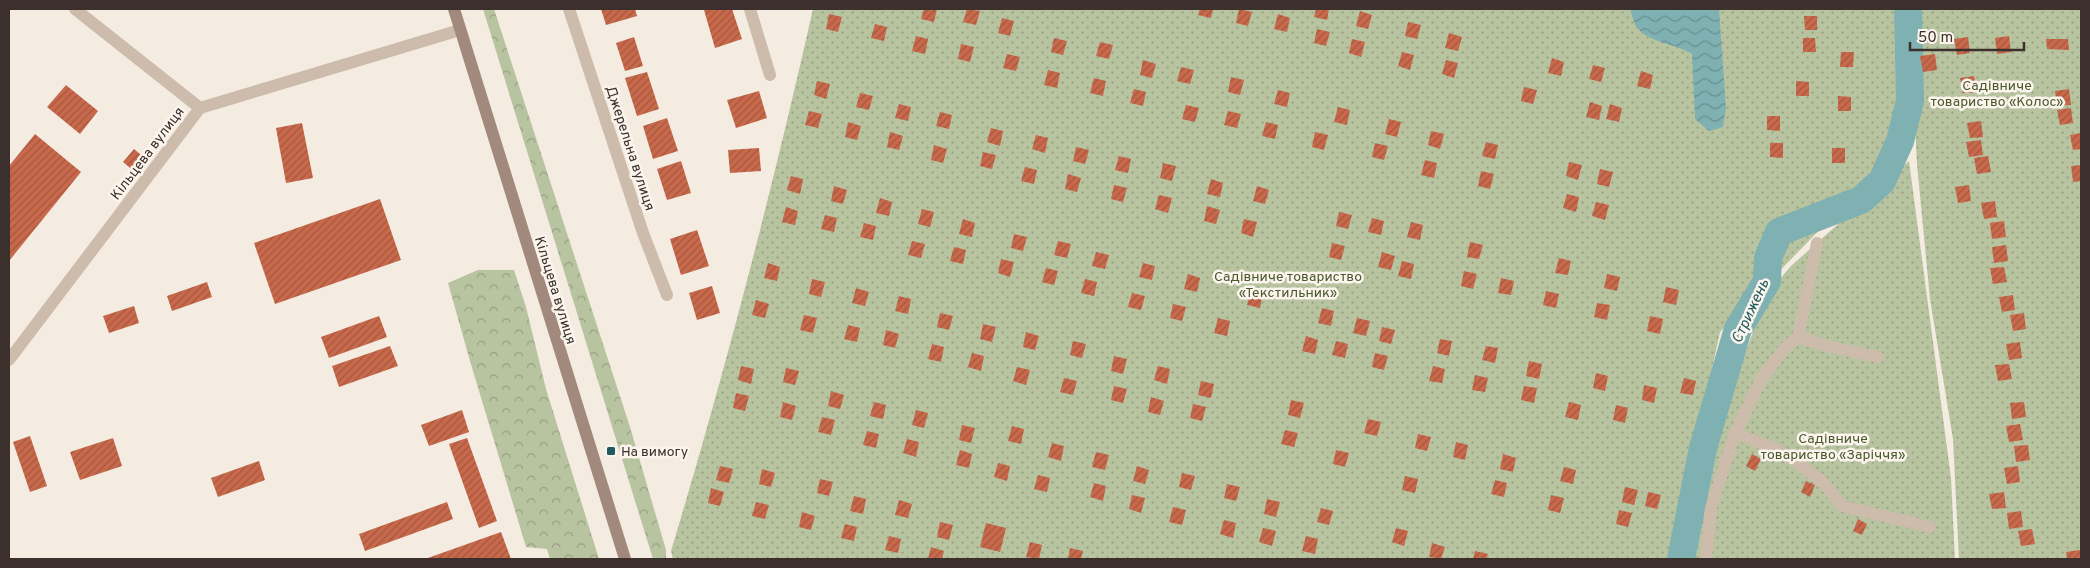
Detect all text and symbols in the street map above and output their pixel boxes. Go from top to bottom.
scale bar [1910,20,2024,52]
text: 50 m [1918,29,1953,48]
park label: Садівниче товариство «Колос» [1931,78,2063,111]
street label: Джерельна вулиця [601,84,658,213]
street label: Кільцева вулиця [108,104,189,204]
street label: Кільцева вулиця [530,234,579,346]
park label: Садівниче товариство «Текстильник» [1214,269,1362,302]
water label: Стрижень [1728,276,1775,347]
park label: Садівниче товариство «Заріччя» [1761,431,1905,464]
place label: На вимогу [621,444,688,461]
marker: На вимогу [605,445,617,457]

